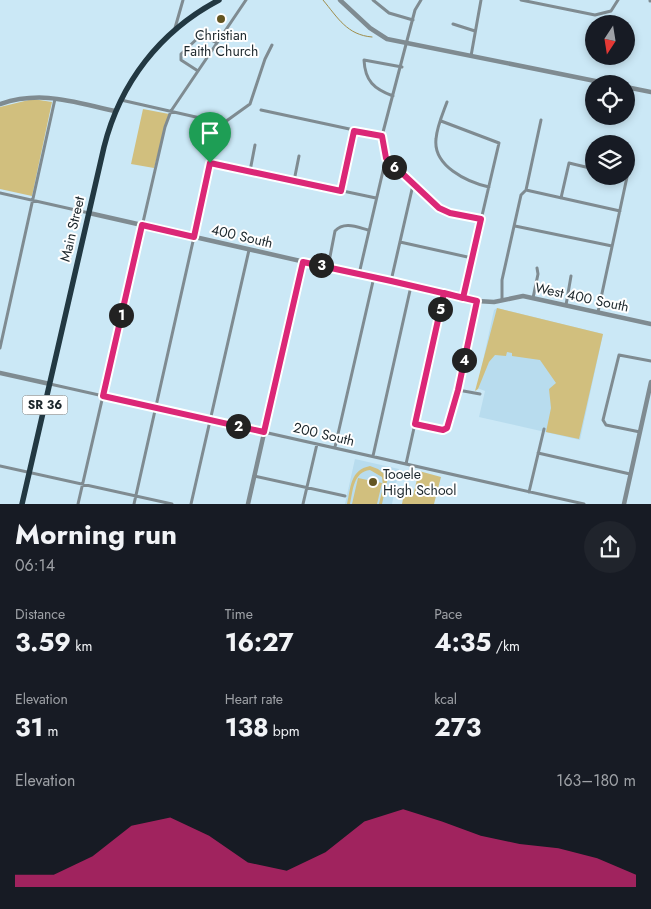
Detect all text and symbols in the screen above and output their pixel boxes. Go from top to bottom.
marker: Christian Faith Church [215,13,227,25]
north arrow [585,15,635,65]
map controls [585,15,635,185]
place label: Christian Faith Church [184,25,258,61]
button: locate [585,75,635,125]
pin [189,112,231,163]
icon: arrive [196,119,224,147]
button: layers [585,135,635,185]
pin: 6 [382,154,406,180]
text: 6 [390,157,399,177]
street label: Main Street [55,194,89,264]
street label: 400 South [209,219,275,253]
pin: 3 [308,252,334,278]
text: 3 [317,255,326,275]
street label: West 400 South [533,277,631,317]
pin: 5 [428,296,452,322]
text: 5 [436,299,445,319]
pin: 1 [108,302,134,328]
text: 1 [118,305,125,325]
pin: 4 [452,348,476,372]
text: 4 [460,350,469,370]
road number: SR 36 [22,396,68,414]
pin: 2 [226,414,250,438]
text: 2 [234,416,243,436]
street label: 200 South [291,417,357,451]
place label: Tooele High School [383,464,456,500]
marker: Tooele High School [367,476,379,488]
text: Morning run [15,514,177,555]
button: share [584,521,636,573]
text: 06:14 [15,554,55,577]
text: Distance [15,604,65,624]
text: Time [225,604,253,624]
text: Pace [434,604,462,624]
text: 3.59 [15,624,71,660]
text: 16:27 [225,624,294,660]
text: 4:35 [434,624,491,660]
text: km [71,636,92,656]
text: /km [491,636,520,656]
text: Elevation [15,689,68,709]
text: Heart rate [225,689,283,709]
text: kcal [434,689,457,709]
text: 31 [15,709,43,745]
text: 138 [225,709,269,745]
text: 273 [434,709,481,745]
text: m [43,721,58,741]
text: bpm [269,721,300,741]
text: Elevation [15,769,75,792]
text: 163–180 m [556,769,636,792]

